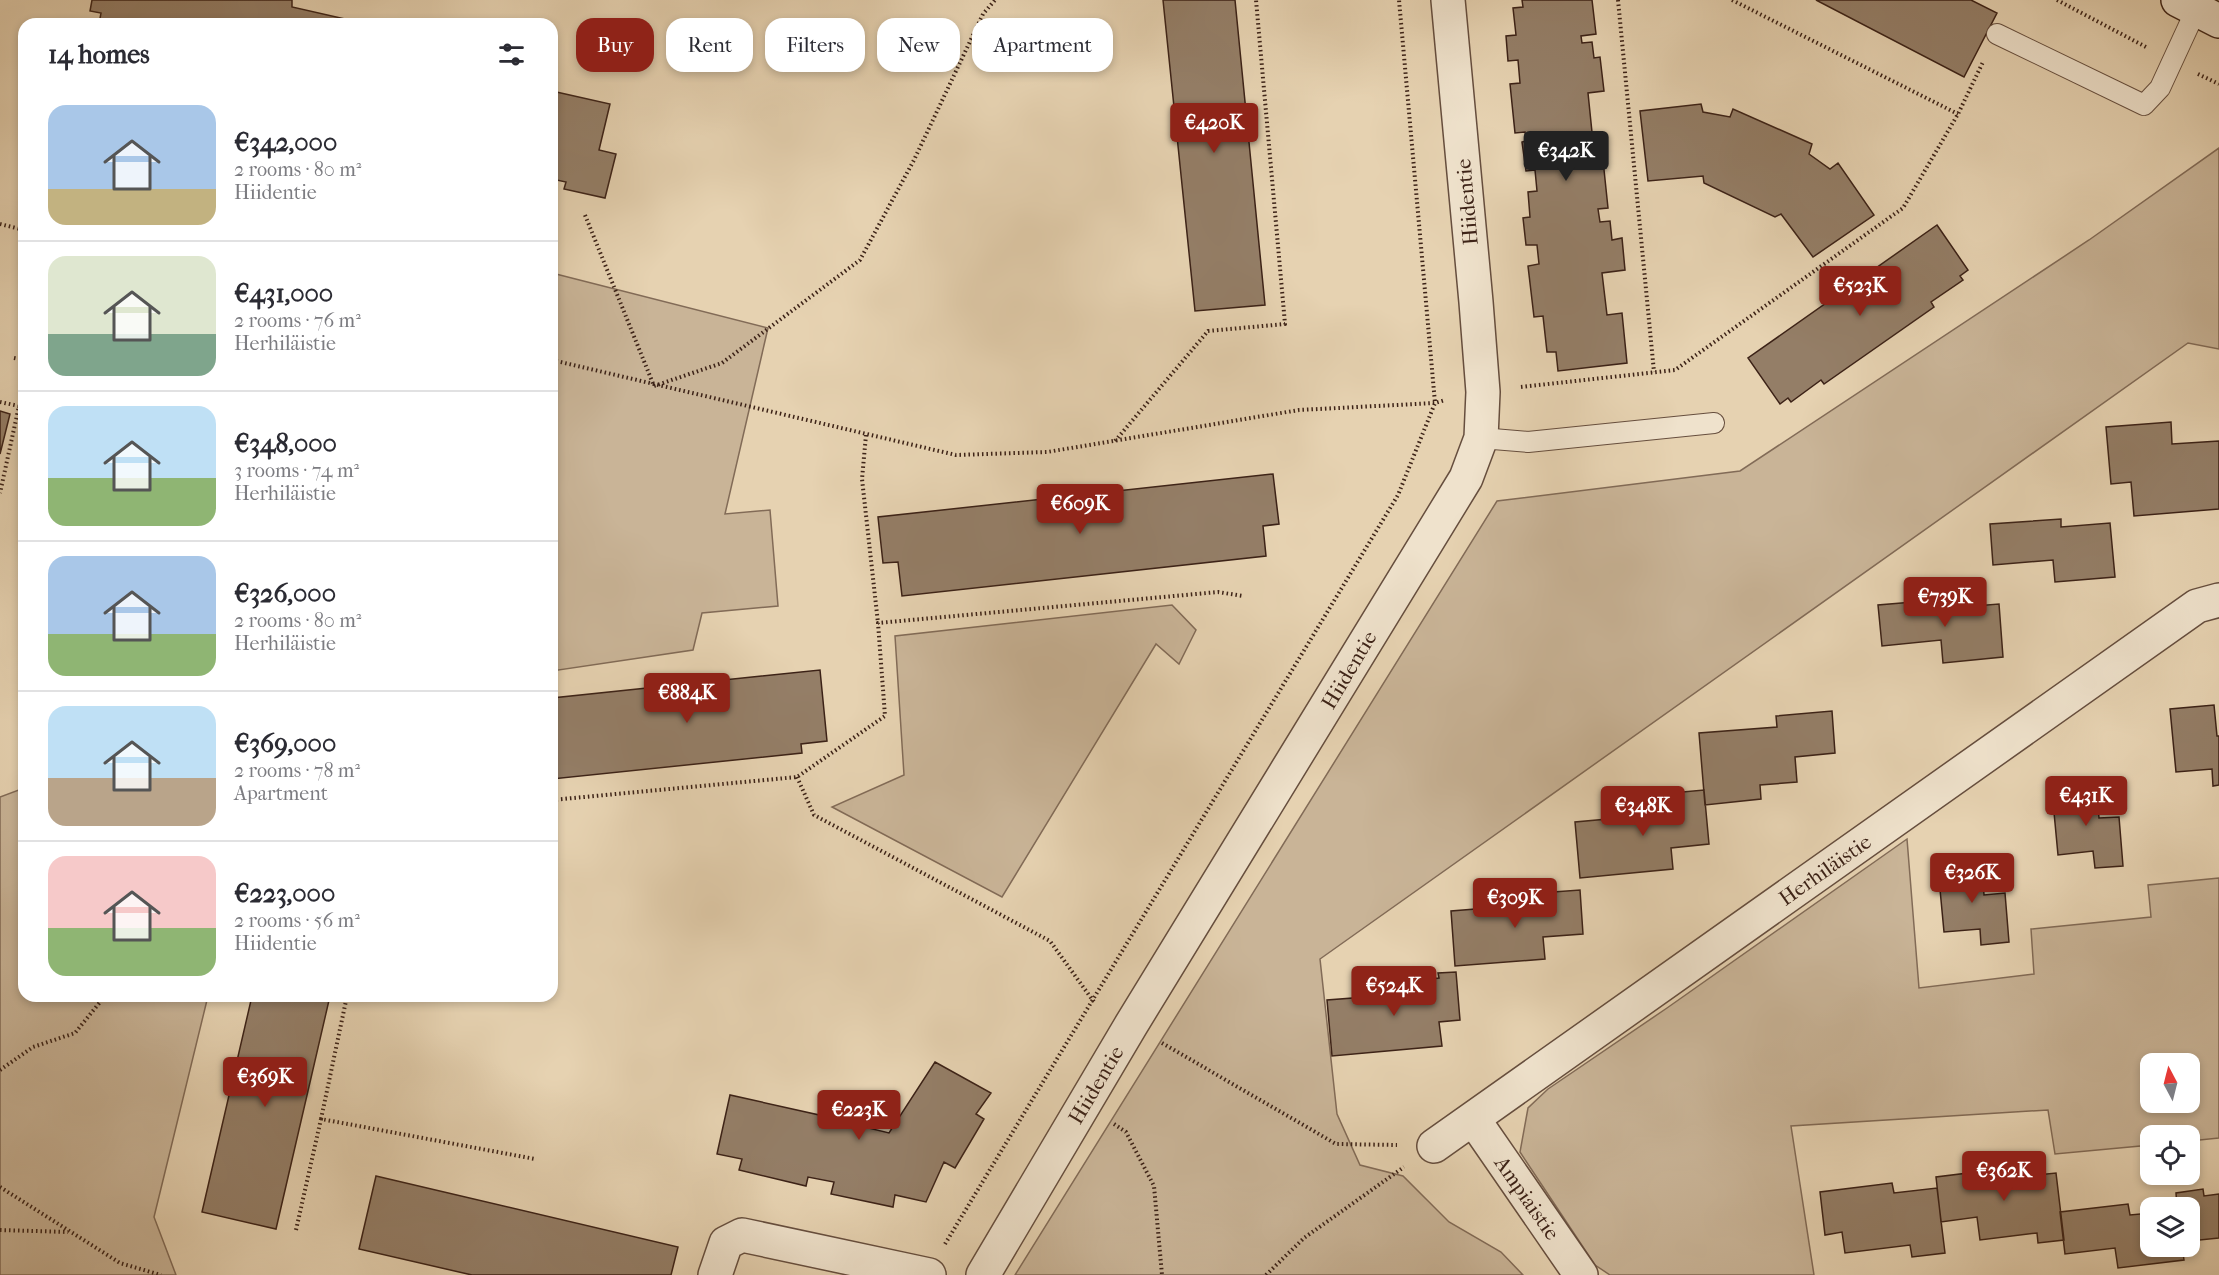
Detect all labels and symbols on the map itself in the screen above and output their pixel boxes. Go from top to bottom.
pin: €420K [1172,103,1256,154]
pin: €342K [1524,131,1608,182]
street label: Hiidentie [1451,158,1483,246]
pin: €523K [1818,266,1902,317]
pin: €609K [1038,484,1122,535]
pin: €739K [1903,577,1987,628]
street label: Hiidentie [1316,627,1382,713]
pin: €884K [645,673,729,724]
pin: €431K [2044,776,2128,827]
pin: €348K [1601,786,1685,837]
street label: Herhiläistie [1774,829,1876,911]
pin: €326K [1930,853,2014,904]
pin: €309K [1473,878,1557,929]
pin: €524K [1352,966,1436,1017]
street label: Hiidentie [1063,1042,1129,1128]
north arrow [2140,1053,2200,1113]
pin: €369K [223,1057,307,1108]
pin: €223K [817,1090,901,1141]
street label: Ampiaistie [1489,1151,1564,1244]
pin: €362K [1962,1151,2046,1202]

